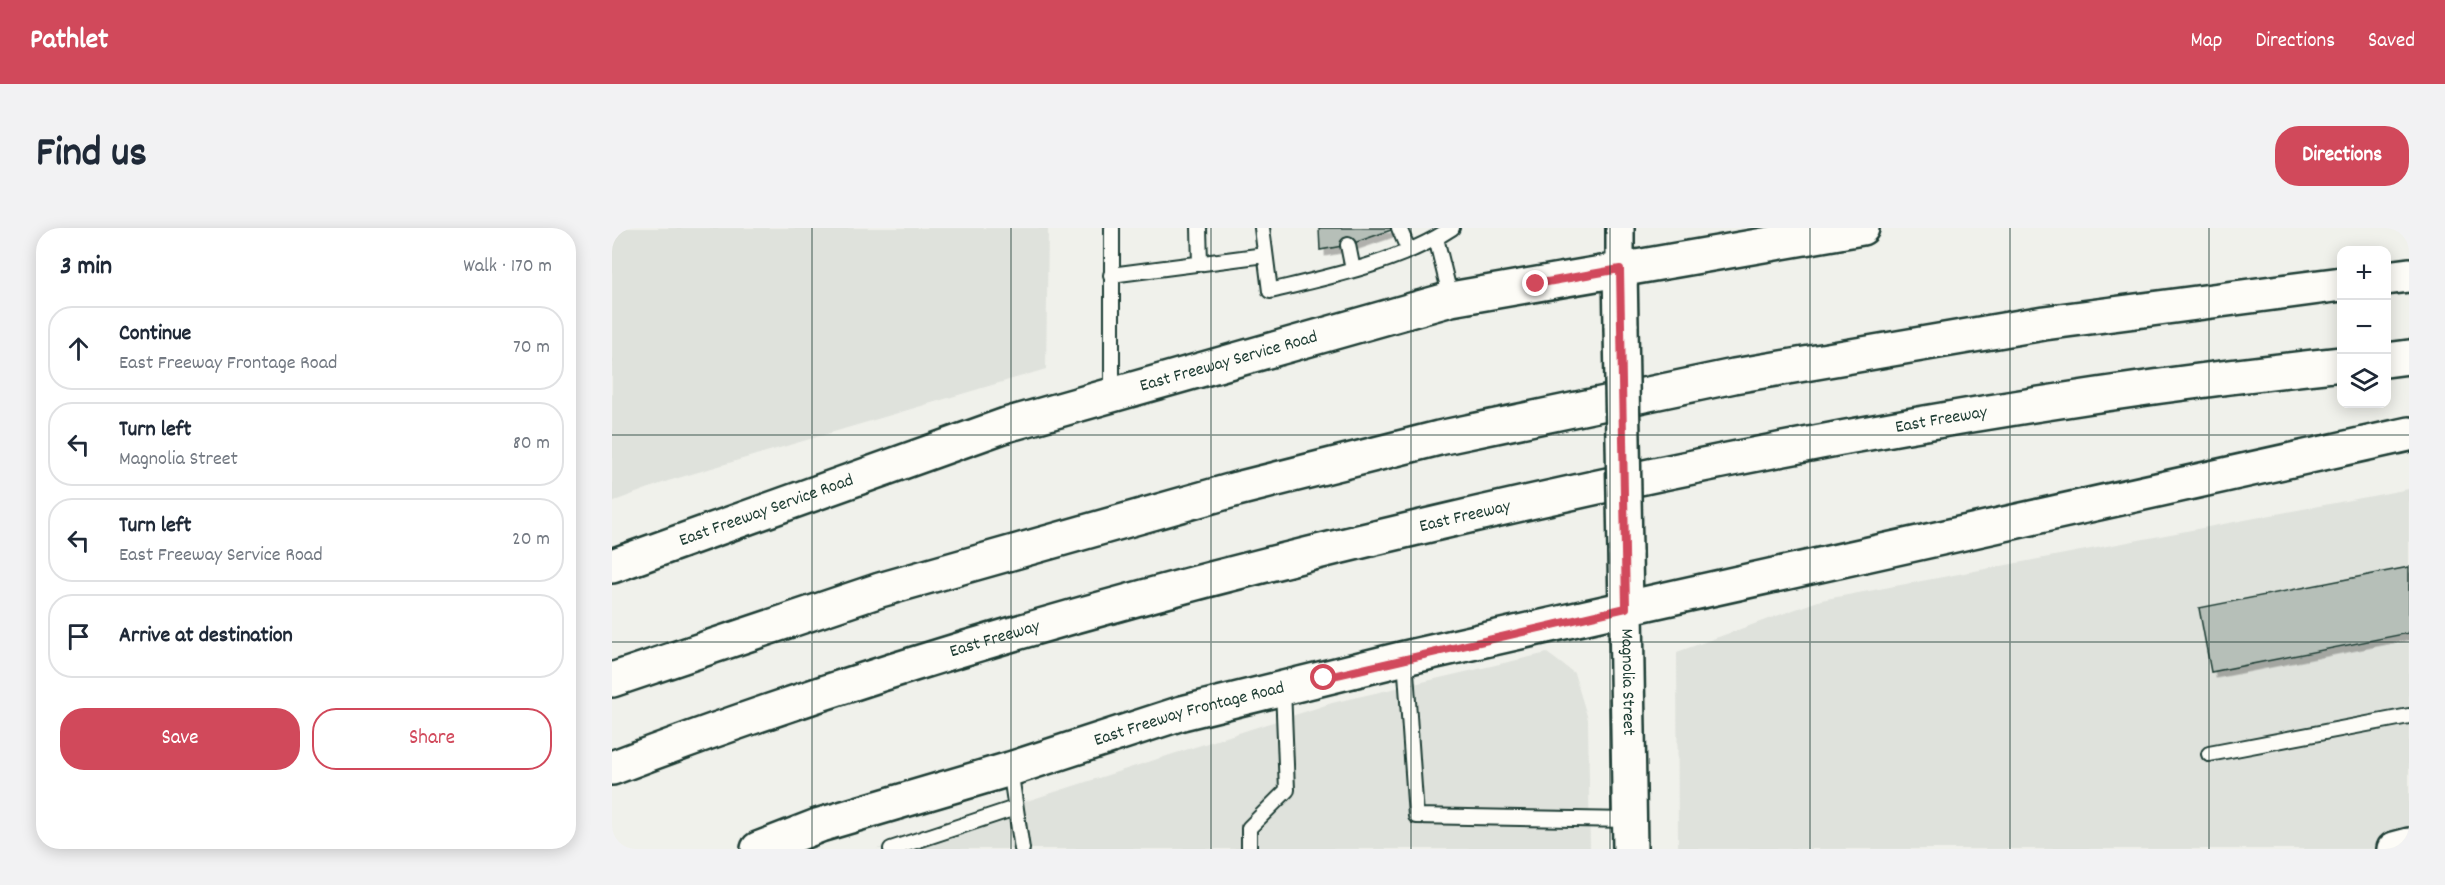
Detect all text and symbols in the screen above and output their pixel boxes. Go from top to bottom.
text: Pathlet [30,22,108,62]
text: Map [2191,27,2222,57]
text: Directions [2255,27,2335,57]
text: Saved [2368,27,2415,57]
text: Find us [36,126,147,186]
button: Directions [2275,126,2409,186]
map controls [2337,246,2391,408]
button: + [2337,246,2391,300]
text: 3 min [60,249,112,286]
text: Walk · 170 m [463,253,552,281]
route end [1522,270,1548,296]
button: − [2337,300,2391,354]
text: Continue [119,319,191,350]
street label: East Freeway Service Road [1137,325,1320,399]
icon: ahead [62,332,95,365]
text: 70 m [513,334,550,362]
text: East Freeway Frontage Road [119,350,338,378]
button: layers [2337,354,2391,408]
street label: East Freeway [1893,400,1990,440]
text: Turn left [119,415,191,446]
icon: left [62,428,95,461]
text: 80 m [513,430,550,458]
text: Magnolia Street [119,446,238,474]
street label: East Freeway Service Road [676,468,857,553]
street label: East Freeway [1417,494,1514,539]
text: Turn left [119,511,191,542]
icon: left [62,524,95,557]
text: 20 m [512,526,550,554]
text: East Freeway Service Road [119,542,323,570]
street label: East Freeway [947,614,1044,665]
icon: arrive [62,620,95,653]
text: Arrive at destination [119,621,293,652]
street label: Magnolia Street [1614,628,1641,736]
route start [1310,664,1336,690]
street label: East Freeway Frontage Road [1091,676,1287,753]
button: Save [60,708,300,770]
button: Share [312,708,552,770]

